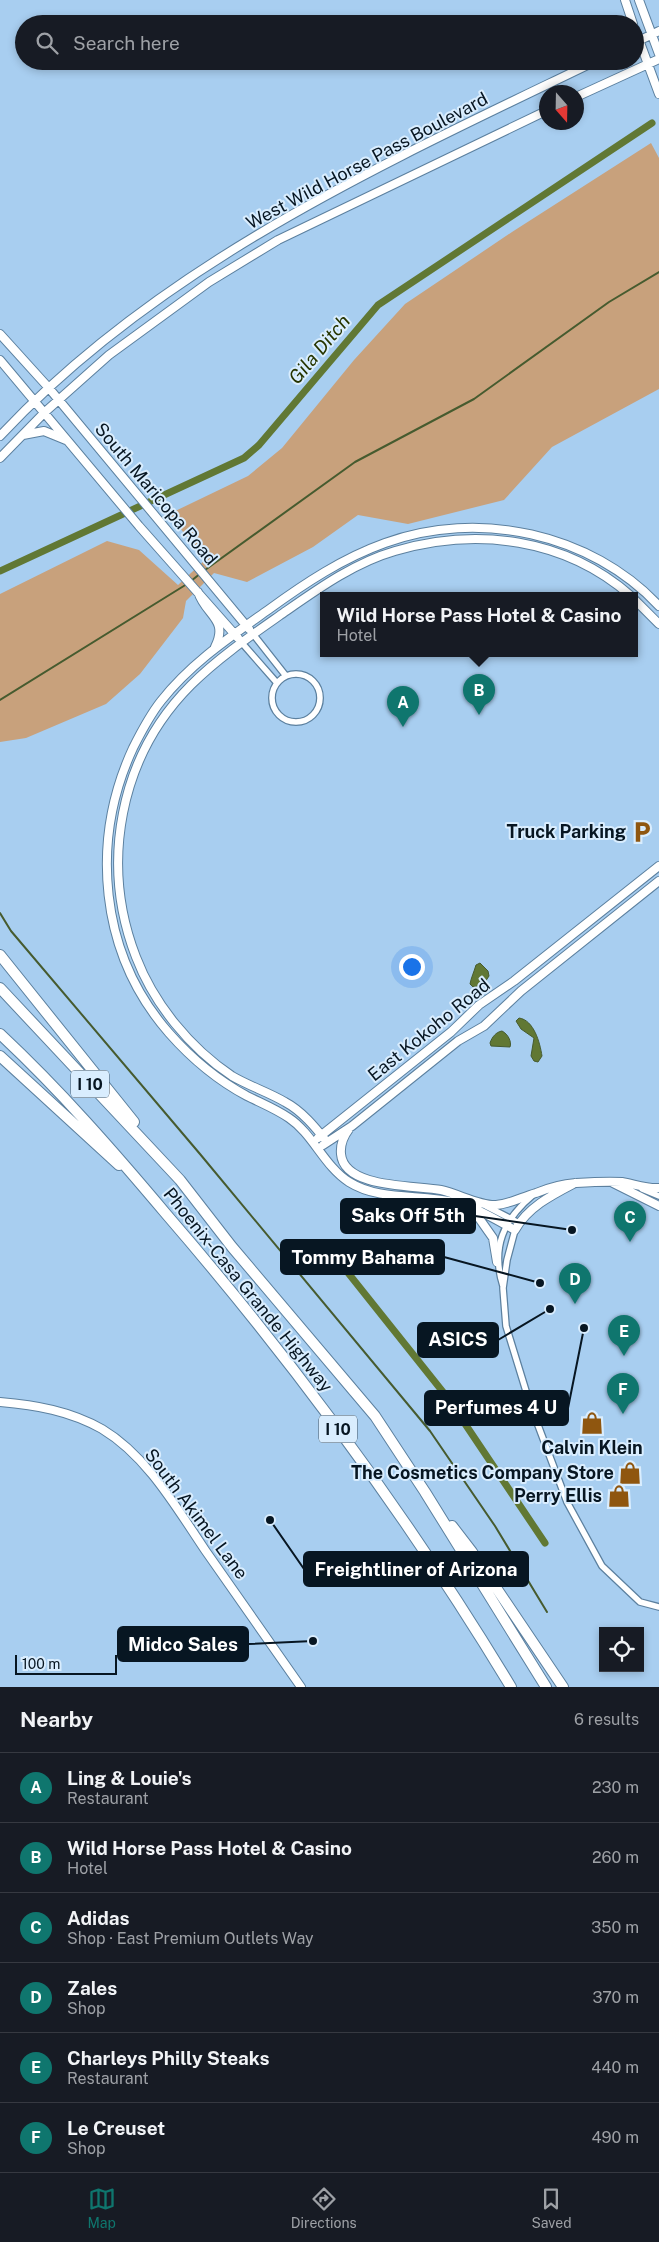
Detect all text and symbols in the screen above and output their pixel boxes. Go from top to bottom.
search box [15,15,644,70]
icon: search [33,29,61,57]
text: Search here [73,32,180,54]
north arrow [539,85,584,130]
street label: West Wild Horse Pass Boulevard [242,88,491,233]
water label: Gila Ditch [284,310,354,388]
street label: South Maricopa Road [91,418,222,569]
popup [320,592,638,657]
text: Wild Horse Pass Hotel & Casino [337,604,621,626]
text: Hotel [337,626,377,645]
pin: B [463,674,495,715]
pin: A [387,686,419,727]
parking icon: Truck Parking [629,819,655,845]
place label: Truck Parking [506,821,626,842]
your location [399,954,425,980]
street label: East Kokoho Road [364,974,494,1085]
road number: I 10 [71,1070,109,1098]
street label: Phoenix-Casa Grande Highway [159,1183,338,1396]
callout: Saks Off 5th [341,1199,475,1233]
pin: C [614,1201,646,1242]
text: Saks Off 5th [351,1204,465,1226]
callout: Tommy Bahama [281,1240,444,1274]
text: Tommy Bahama [291,1246,435,1268]
pin: D [559,1263,591,1304]
pin: E [608,1315,640,1356]
callout: ASICS [418,1323,498,1357]
text: ASICS [428,1328,488,1350]
pin: F [607,1373,639,1414]
callout: Perfumes 4 U [425,1391,568,1425]
text: Perfumes 4 U [435,1396,557,1418]
shop icon: Calvin Klein [579,1410,605,1436]
road number: I 10 [319,1416,357,1442]
place label: Calvin Klein [541,1437,643,1458]
street label: South Akimel Lane [140,1444,252,1583]
shop icon: The Cosmetics Company Store [617,1460,643,1486]
place label: The Cosmetics Company Store [351,1462,614,1483]
shop icon: Perry Ellis [606,1483,632,1509]
place label: Perry Ellis [514,1485,602,1506]
callout: Freightliner of Arizona [304,1552,528,1586]
text: Freightliner of Arizona [314,1558,518,1580]
callout: Midco Sales [118,1627,248,1661]
map controls [599,1627,644,1672]
button: locate [599,1627,644,1672]
text: Midco Sales [128,1633,238,1655]
scale bar [15,1652,118,1675]
text: 100 m [22,1656,60,1672]
text: Nearby [20,1707,93,1732]
text: 6 results [574,1710,639,1729]
text: Ling & Louie's [67,1767,191,1789]
text: A [30,1778,42,1797]
text: 230 m [592,1778,639,1797]
text: Restaurant [67,1789,149,1808]
text: Wild Horse Pass Hotel & Casino [67,1837,352,1859]
text: B [31,1848,41,1867]
text: 260 m [592,1848,639,1867]
text: Hotel [67,1859,108,1878]
text: Adidas [67,1907,129,1929]
text: C [30,1918,42,1937]
text: 350 m [591,1918,639,1937]
text: Shop · East Premium Outlets Way [67,1929,314,1948]
text: Zales [67,1977,117,1999]
text: D [30,1988,42,2007]
text: 370 m [592,1988,639,2007]
text: Shop [67,1999,106,2018]
text: Charleys Philly Steaks [67,2047,270,2069]
text: E [31,2058,41,2077]
text: 440 m [591,2058,639,2077]
text: Restaurant [67,2069,149,2088]
text: Le Creuset [67,2117,165,2139]
text: F [31,2128,41,2147]
text: 490 m [592,2128,639,2147]
text: Shop [67,2139,106,2158]
tab: Map [87,2185,116,2231]
tab: Directions [291,2185,357,2231]
tab: Saved [531,2185,572,2231]

